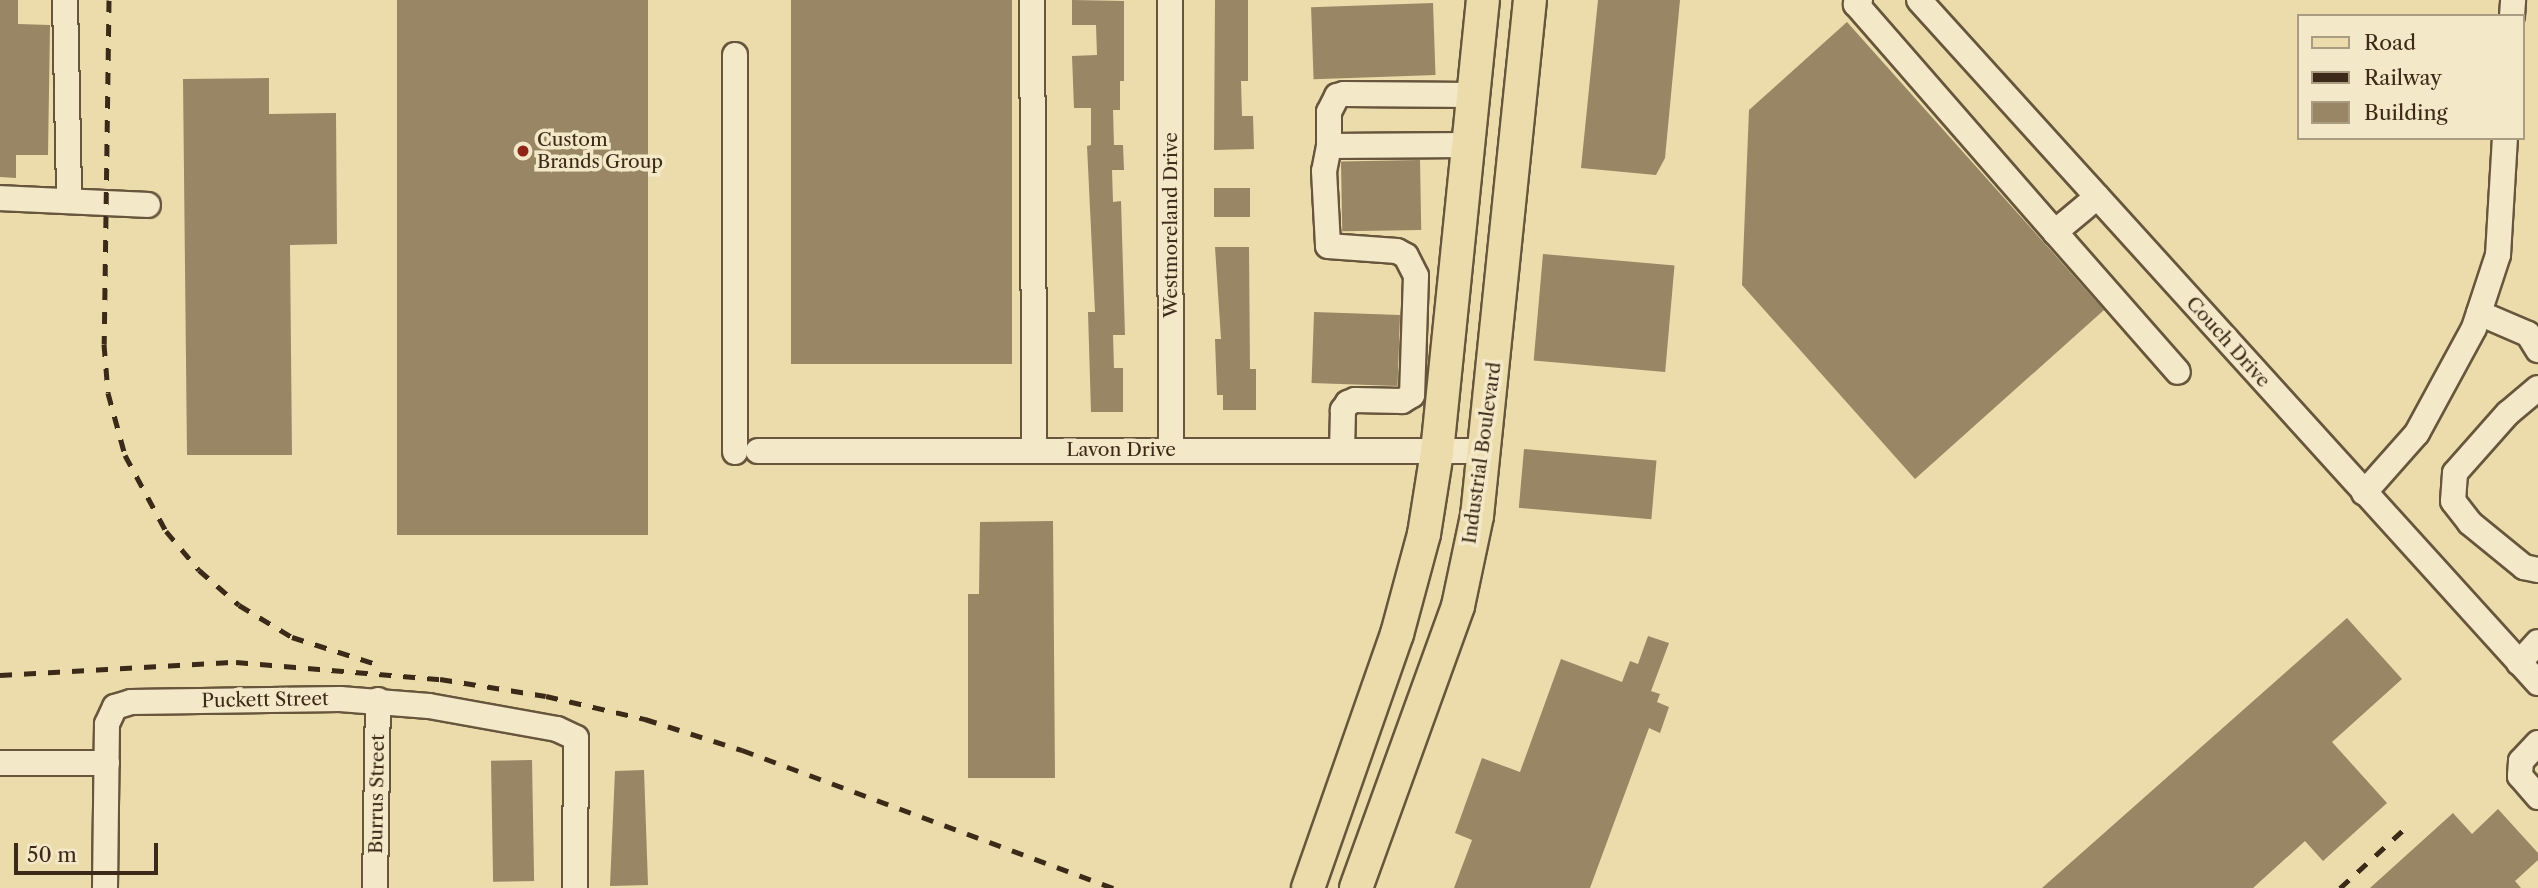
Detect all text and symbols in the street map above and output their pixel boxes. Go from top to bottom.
legend [2296,14,2524,140]
text: Road [2364,30,2416,55]
text: Railway [2364,65,2442,90]
text: Building [2364,100,2448,125]
place label: Custom Brands Group [537,129,663,173]
street label: Westmoreland Drive [1160,132,1182,318]
marker: Custom Brands Group [515,143,531,159]
street label: Couch Drive [2181,292,2275,392]
street label: Industrial Boulevard [1458,361,1506,545]
street label: Lavon Drive [1066,439,1176,461]
street label: Puckett Street [201,687,329,713]
street label: Burrus Street [365,734,389,854]
scale bar [18,828,161,872]
text: 50 m [27,842,77,867]

